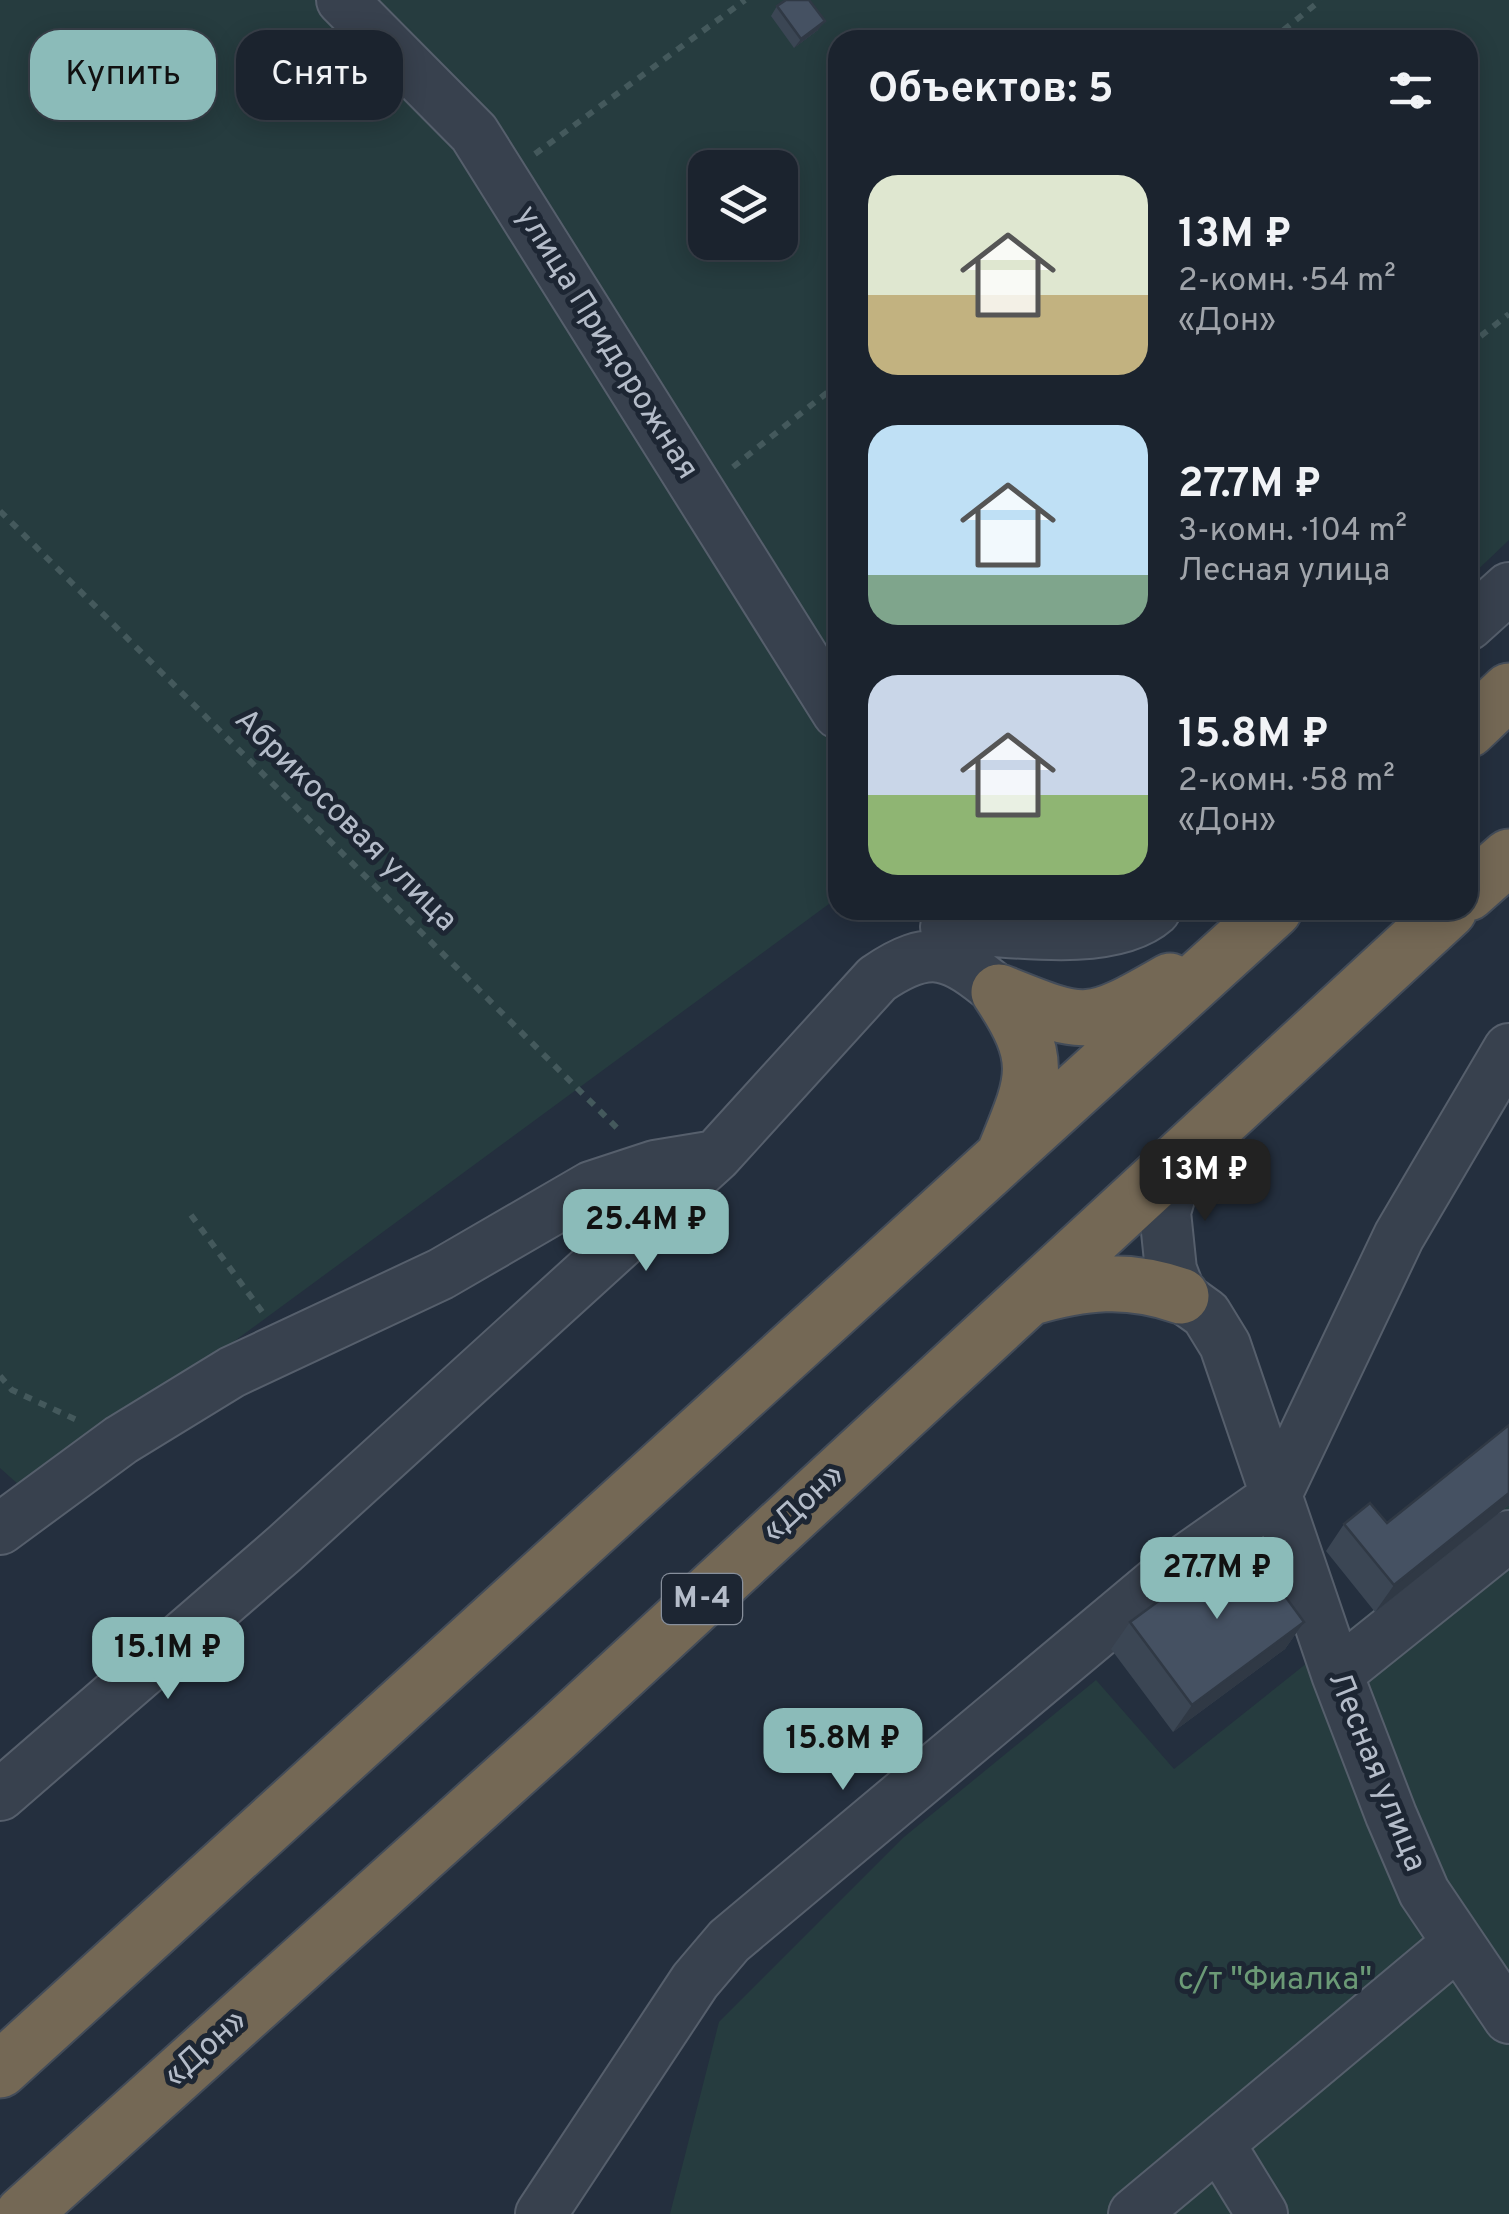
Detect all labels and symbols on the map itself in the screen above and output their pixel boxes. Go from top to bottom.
street label: улица Придорожная [505,199,707,487]
street label: Абрикосовая улица [225,701,465,941]
pin: 13M ₽ [1135,1139,1275,1224]
pin: 25.4M ₽ [554,1189,738,1274]
street label: «Дон» [755,1456,853,1552]
pin: 27.7M ₽ [1125,1537,1309,1622]
road number: М-4 [662,1574,742,1624]
pin: 15.1M ₽ [76,1617,260,1702]
street label: Лесная улица [1318,1666,1434,1878]
pin: 15.8M ₽ [751,1708,935,1793]
park label: с/т "Фиалка" [1178,1961,1372,2001]
street label: «Дон» [156,2001,256,2097]

